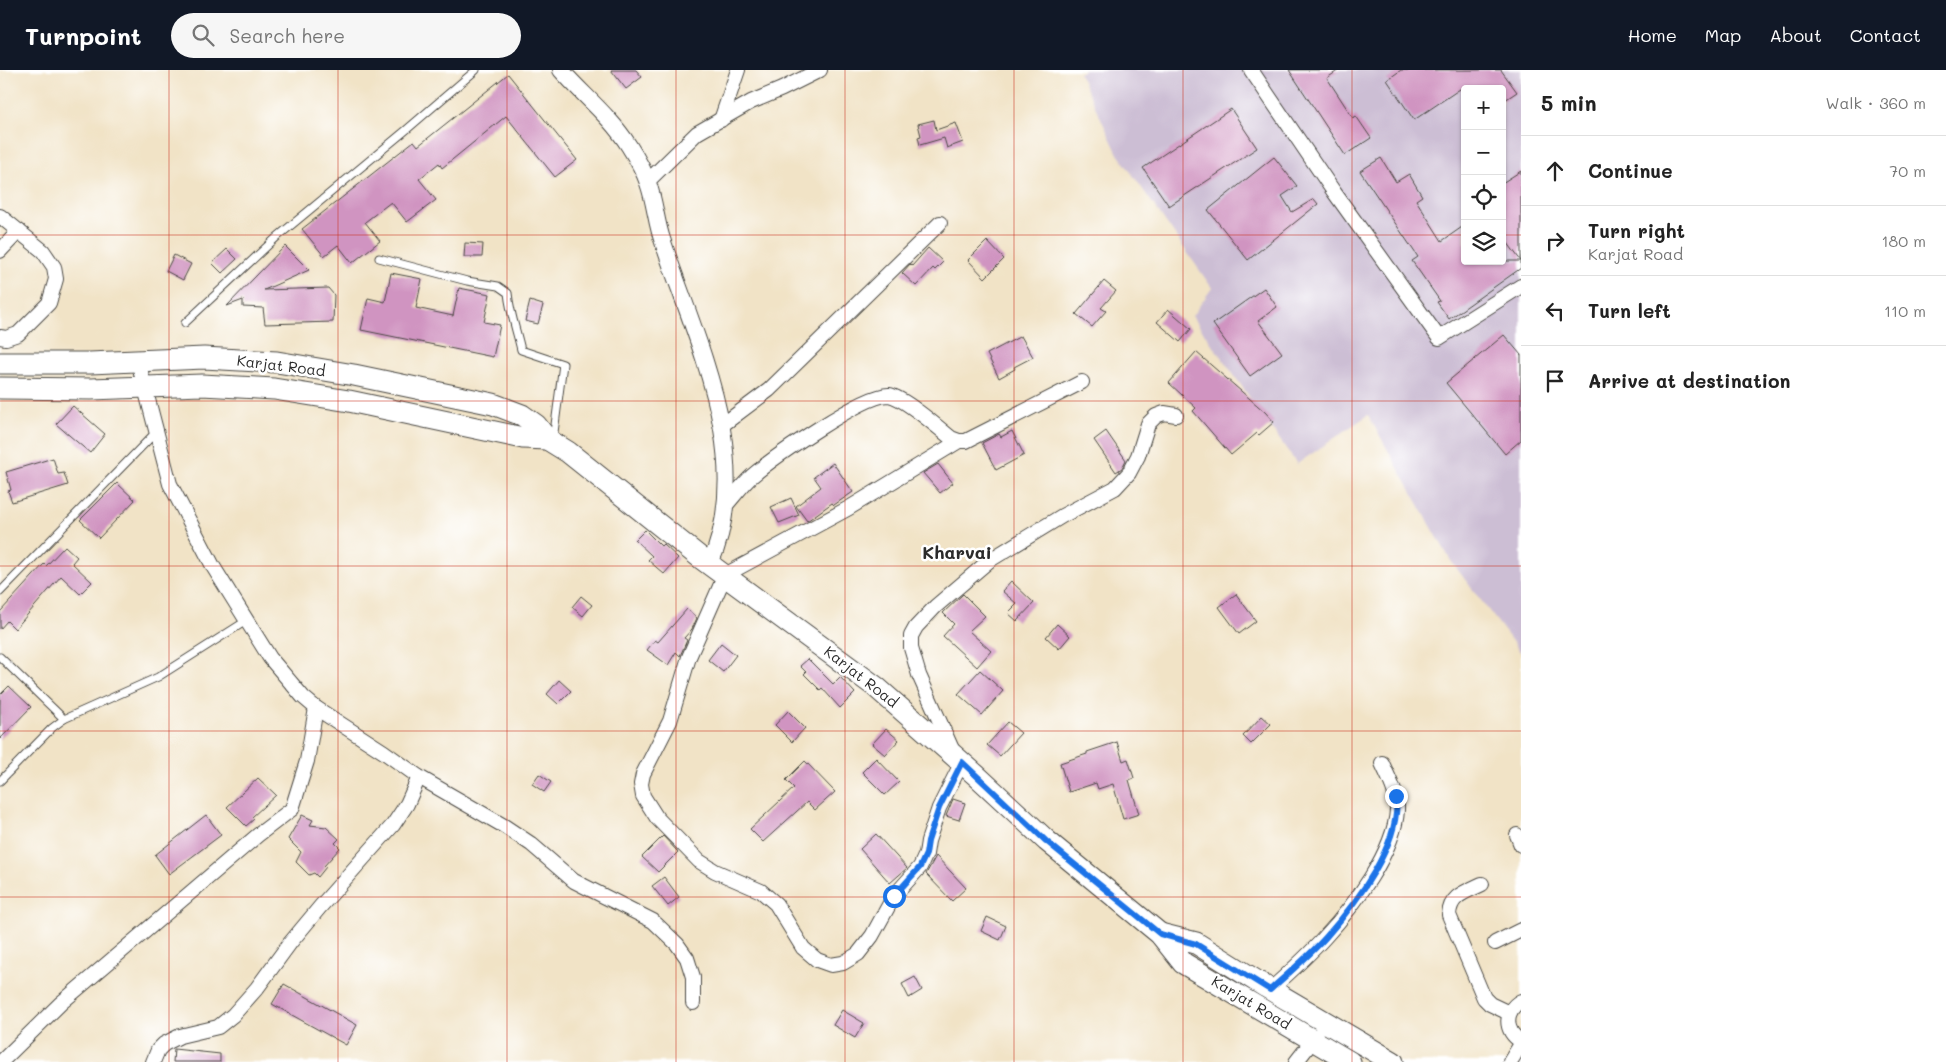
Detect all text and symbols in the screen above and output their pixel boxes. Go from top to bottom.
search box [171,13,521,58]
text: Turnpoint [25,20,141,51]
icon: search [189,21,217,49]
text: Search here [229,23,345,48]
text: Home [1628,23,1677,47]
text: Map [1705,23,1741,47]
text: About [1769,23,1822,47]
text: Contact [1850,23,1921,47]
map controls [1461,85,1506,265]
button: + [1461,85,1506,130]
text: 5 min [1541,89,1597,116]
text: Walk · 360 m [1825,92,1926,113]
button: − [1461,130,1506,175]
icon: ahead [1541,157,1569,185]
text: Continue [1588,158,1673,183]
text: 70 m [1889,160,1926,181]
button: locate [1461,175,1506,220]
text: Turn right [1588,218,1685,243]
button: layers [1461,220,1506,265]
icon: right [1541,227,1569,255]
text: 180 m [1881,230,1926,251]
text: Karjat Road [1588,243,1683,264]
icon: left [1541,297,1569,325]
text: Turn left [1588,298,1671,323]
text: 110 m [1884,300,1926,321]
street label: Karjat Road [236,350,327,380]
icon: arrive [1541,367,1569,395]
text: Arrive at destination [1588,368,1791,393]
district label: Kharvai [922,540,992,564]
street label: Karjat Road [820,641,903,712]
route end [1385,785,1408,808]
route start [883,885,906,908]
street label: Karjat Road [1208,971,1295,1034]

